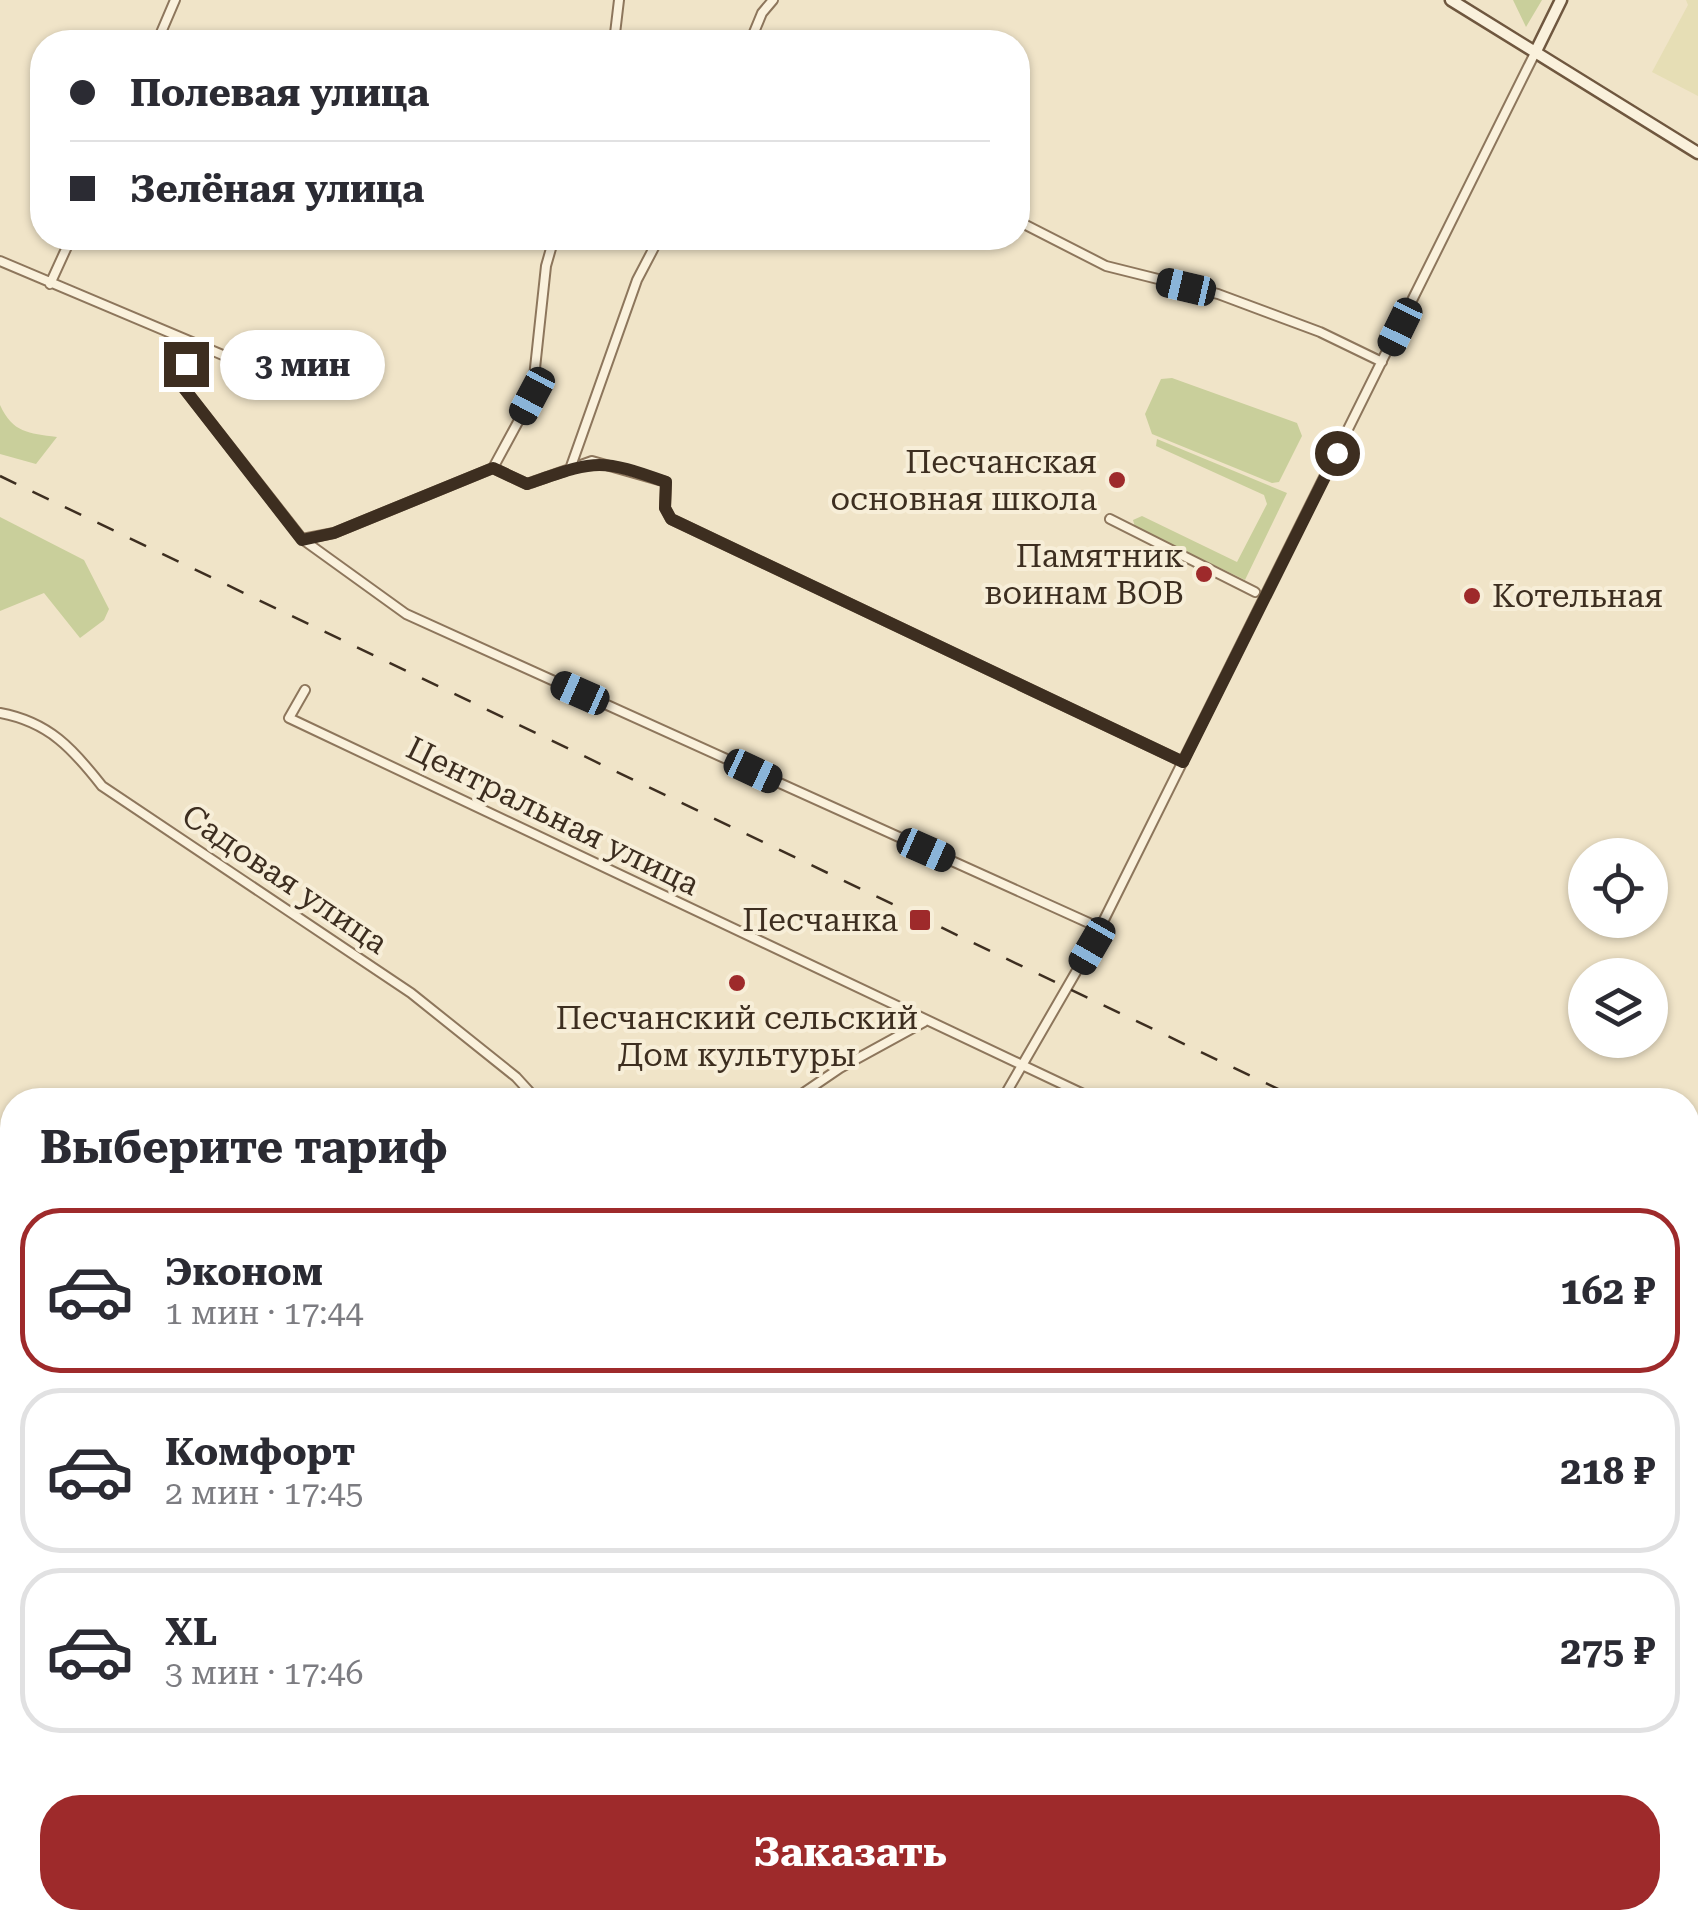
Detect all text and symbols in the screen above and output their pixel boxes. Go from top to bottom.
text: Полевая улица [130,71,429,115]
text: Зелёная улица [130,167,424,211]
car [1153,266,1219,308]
car [1373,293,1427,361]
callout: 3 мин [221,329,386,399]
route end [164,342,209,387]
text: 3 мин [255,346,350,384]
car [505,362,559,430]
route start [1315,431,1360,476]
place label: Песчанская основная школа [830,443,1097,518]
marker: Песчанская основная школа [1106,469,1128,491]
place label: Памятник воинам ВОВ [984,537,1184,612]
marker: Памятник воинам ВОВ [1193,563,1215,585]
place label: Котельная [1492,577,1663,615]
marker: Котельная [1461,585,1483,607]
car [546,667,614,719]
street label: Центральная улица [401,729,705,903]
car [719,745,787,797]
street label: Садовая улица [175,796,395,962]
car [892,824,960,876]
map controls [1568,838,1668,1058]
button: locate [1568,838,1668,938]
place label: Песчанка [742,901,898,939]
marker: Песчанка [907,907,933,933]
car [1064,913,1120,979]
button: layers [1568,958,1668,1058]
marker: Песчанский сельский Дом культуры [726,972,748,994]
place label: Песчанский сельский Дом культуры [556,999,918,1074]
text: Выберите тариф [40,1121,448,1174]
icon: car [45,1246,135,1336]
text: Эконом [165,1250,323,1294]
text: 162 ₽ [1560,1269,1655,1313]
text: 1 мин · 17:44 [165,1294,363,1332]
icon: car [45,1426,135,1516]
text: Комфорт [165,1430,355,1474]
text: 218 ₽ [1560,1449,1655,1493]
text: 2 мин · 17:45 [165,1474,363,1512]
icon: car [45,1606,135,1696]
text: XL [165,1610,217,1654]
text: 275 ₽ [1560,1629,1655,1673]
text: 3 мин · 17:46 [165,1654,363,1692]
button: Заказать [40,1795,1660,1910]

